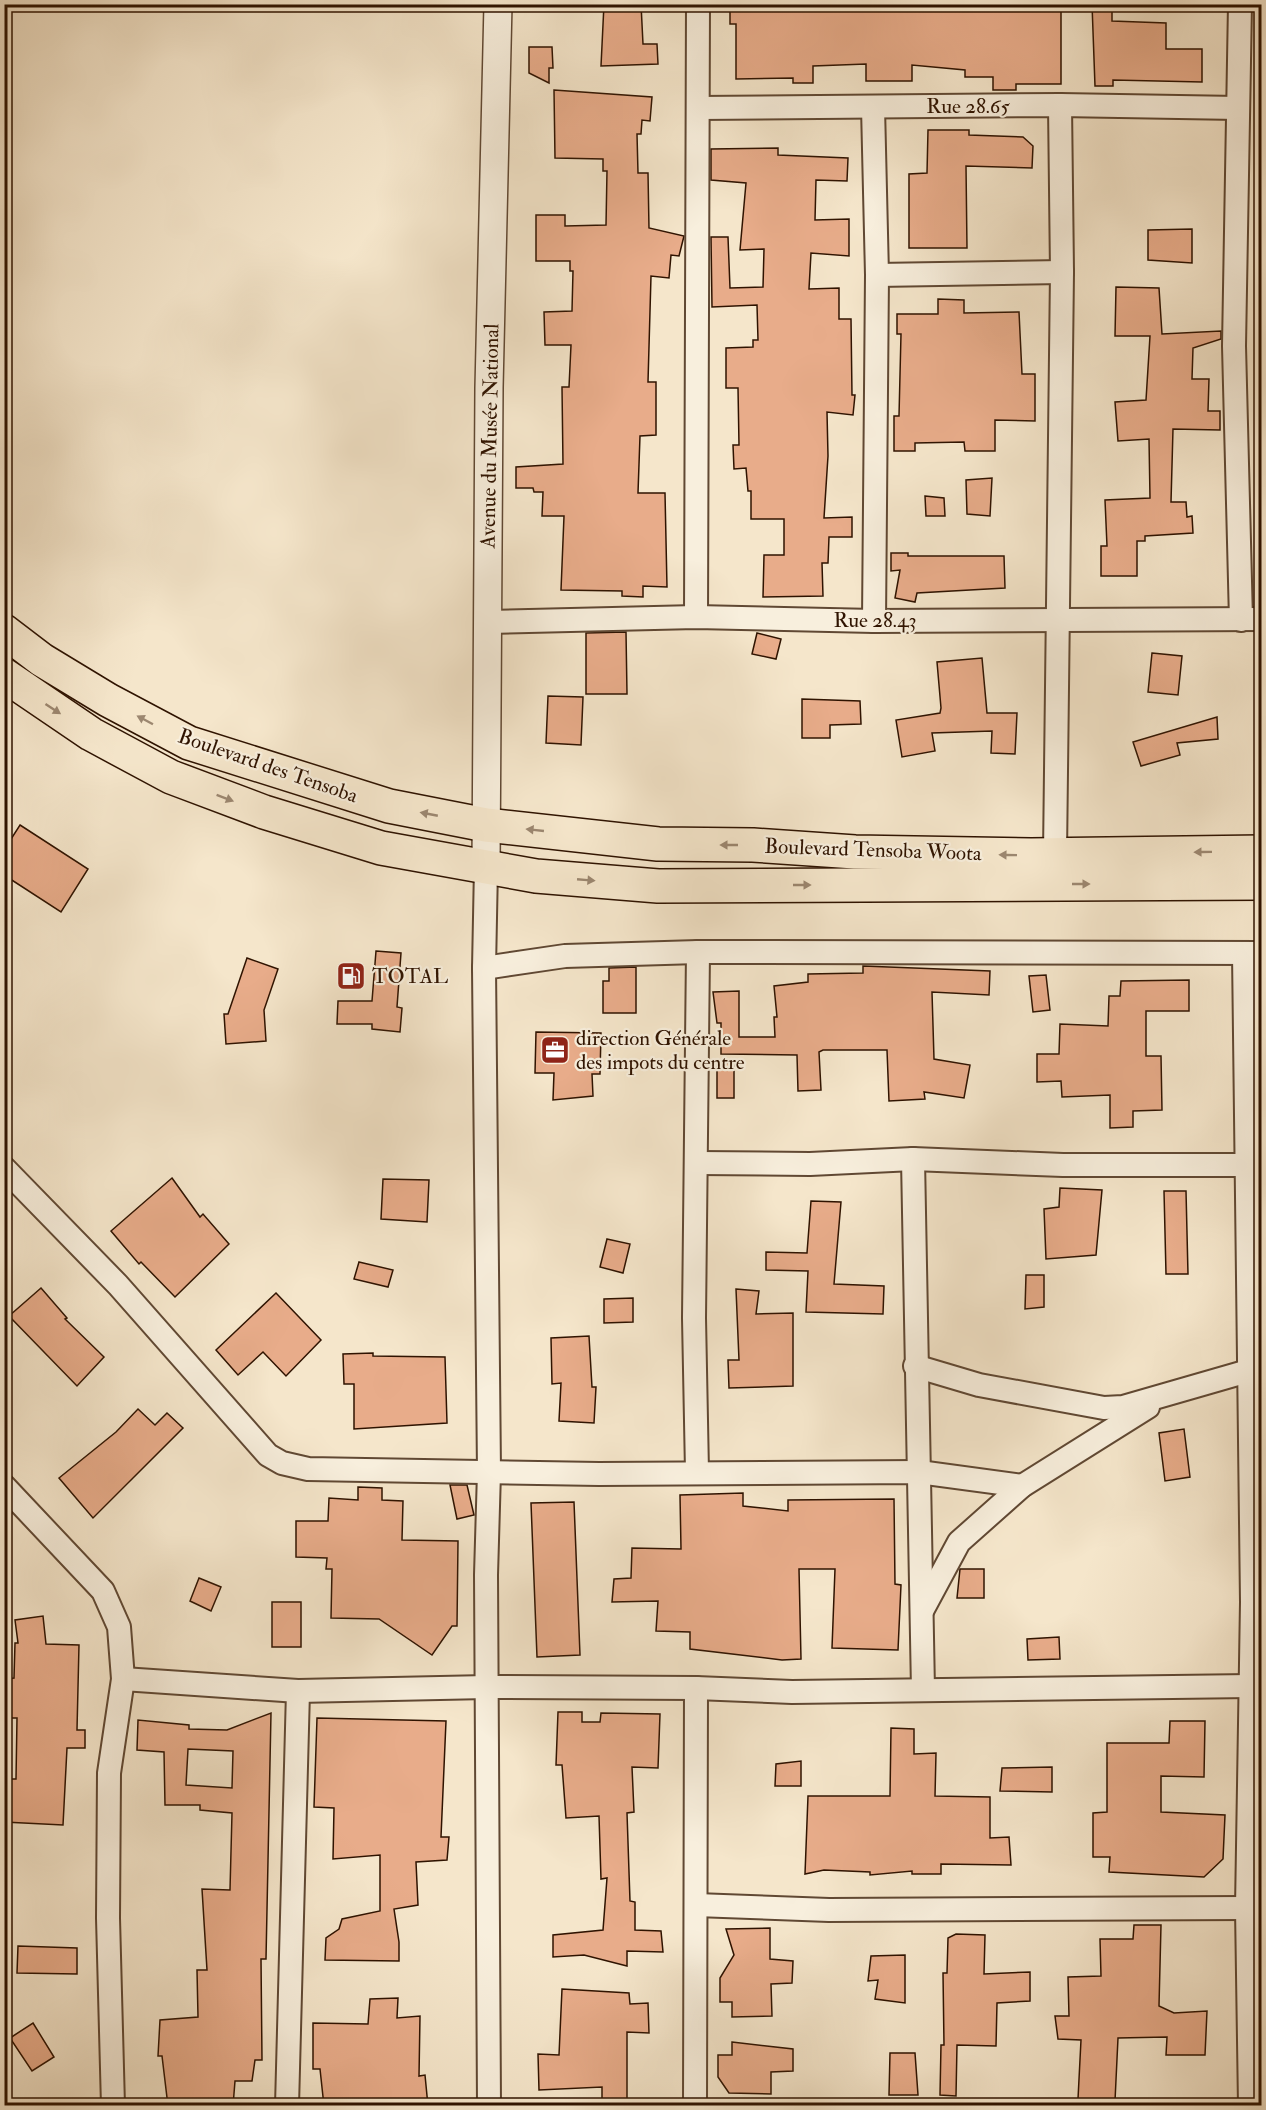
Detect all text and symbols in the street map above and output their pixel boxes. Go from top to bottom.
street label: Rue 28.65 [926,93,1010,120]
street label: Avenue du Musée National [475,323,505,550]
street label: Rue 28.43 [833,607,917,634]
one-way arrow [44,703,61,714]
one-way arrow [136,715,153,725]
street label: Boulevard des Tensoba [175,723,362,810]
one-way arrow [217,793,235,803]
one-way arrow [419,809,438,818]
one-way arrow [526,825,545,835]
street label: Boulevard Tensoba Woota [764,833,982,867]
one-way arrow [720,840,739,850]
one-way arrow [1194,847,1213,857]
one-way arrow [999,850,1018,860]
one-way arrow [576,875,595,885]
one-way arrow [1071,879,1090,889]
one-way arrow [792,880,811,890]
fuel station icon: TOTAL [335,960,367,992]
place label: TOTAL [372,963,448,990]
place label: direction Générale des impots du centre [576,1025,745,1076]
office icon: direction Générale des impots du centre [539,1034,571,1066]

